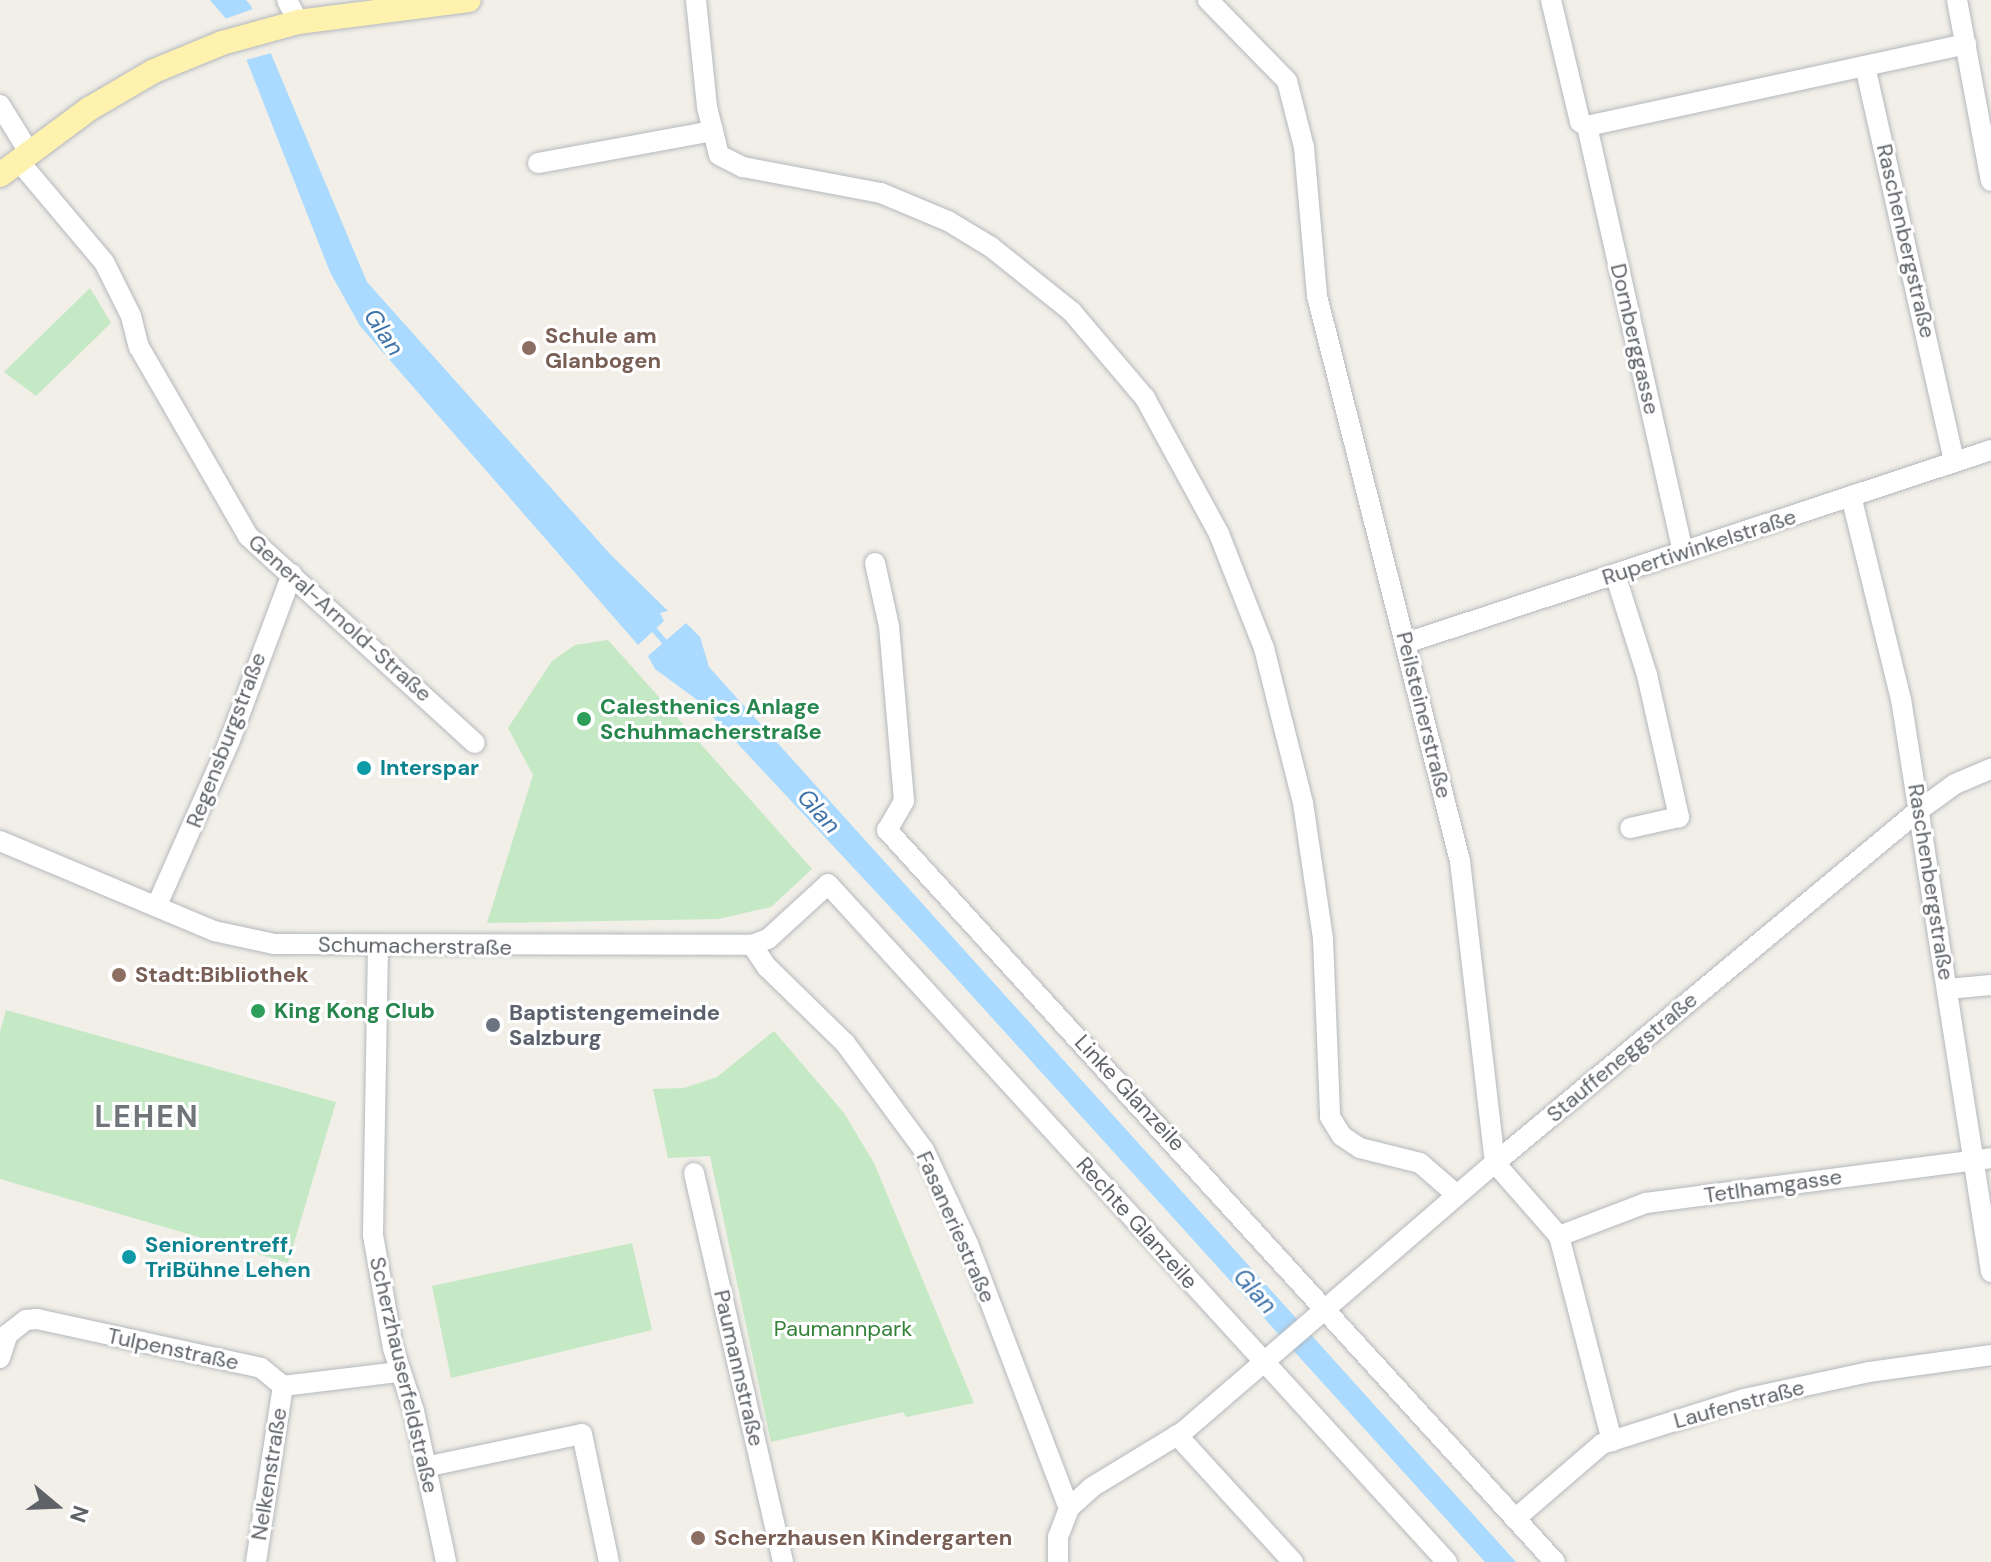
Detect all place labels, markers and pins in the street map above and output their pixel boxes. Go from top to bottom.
place label: Schule am Glanbogen [545,322,661,374]
marker: Schule am Glanbogen [520,339,538,357]
place label: Calesthenics Anlage Schuhmacherstraße [600,693,822,744]
marker: Calesthenics Anlage Schuhmacherstraße [575,710,593,728]
place label: Interspar [380,755,479,781]
marker: Interspar [355,759,373,777]
place label: Stadt:Bibliothek [135,962,309,988]
marker: Stadt:Bibliothek [110,966,128,984]
place label: King Kong Club [274,998,435,1024]
place label: Baptistengemeinde Salzburg [509,999,720,1050]
marker: King Kong Club [249,1002,267,1020]
marker: Baptistengemeinde Salzburg [484,1016,502,1034]
place label: Seniorentreff, TriBühne Lehen [145,1231,311,1282]
marker: Seniorentreff, TriBühne Lehen [120,1248,138,1266]
place label: Scherzhausen Kindergarten [714,1525,1012,1551]
marker: Scherzhausen Kindergarten [689,1529,707,1547]

